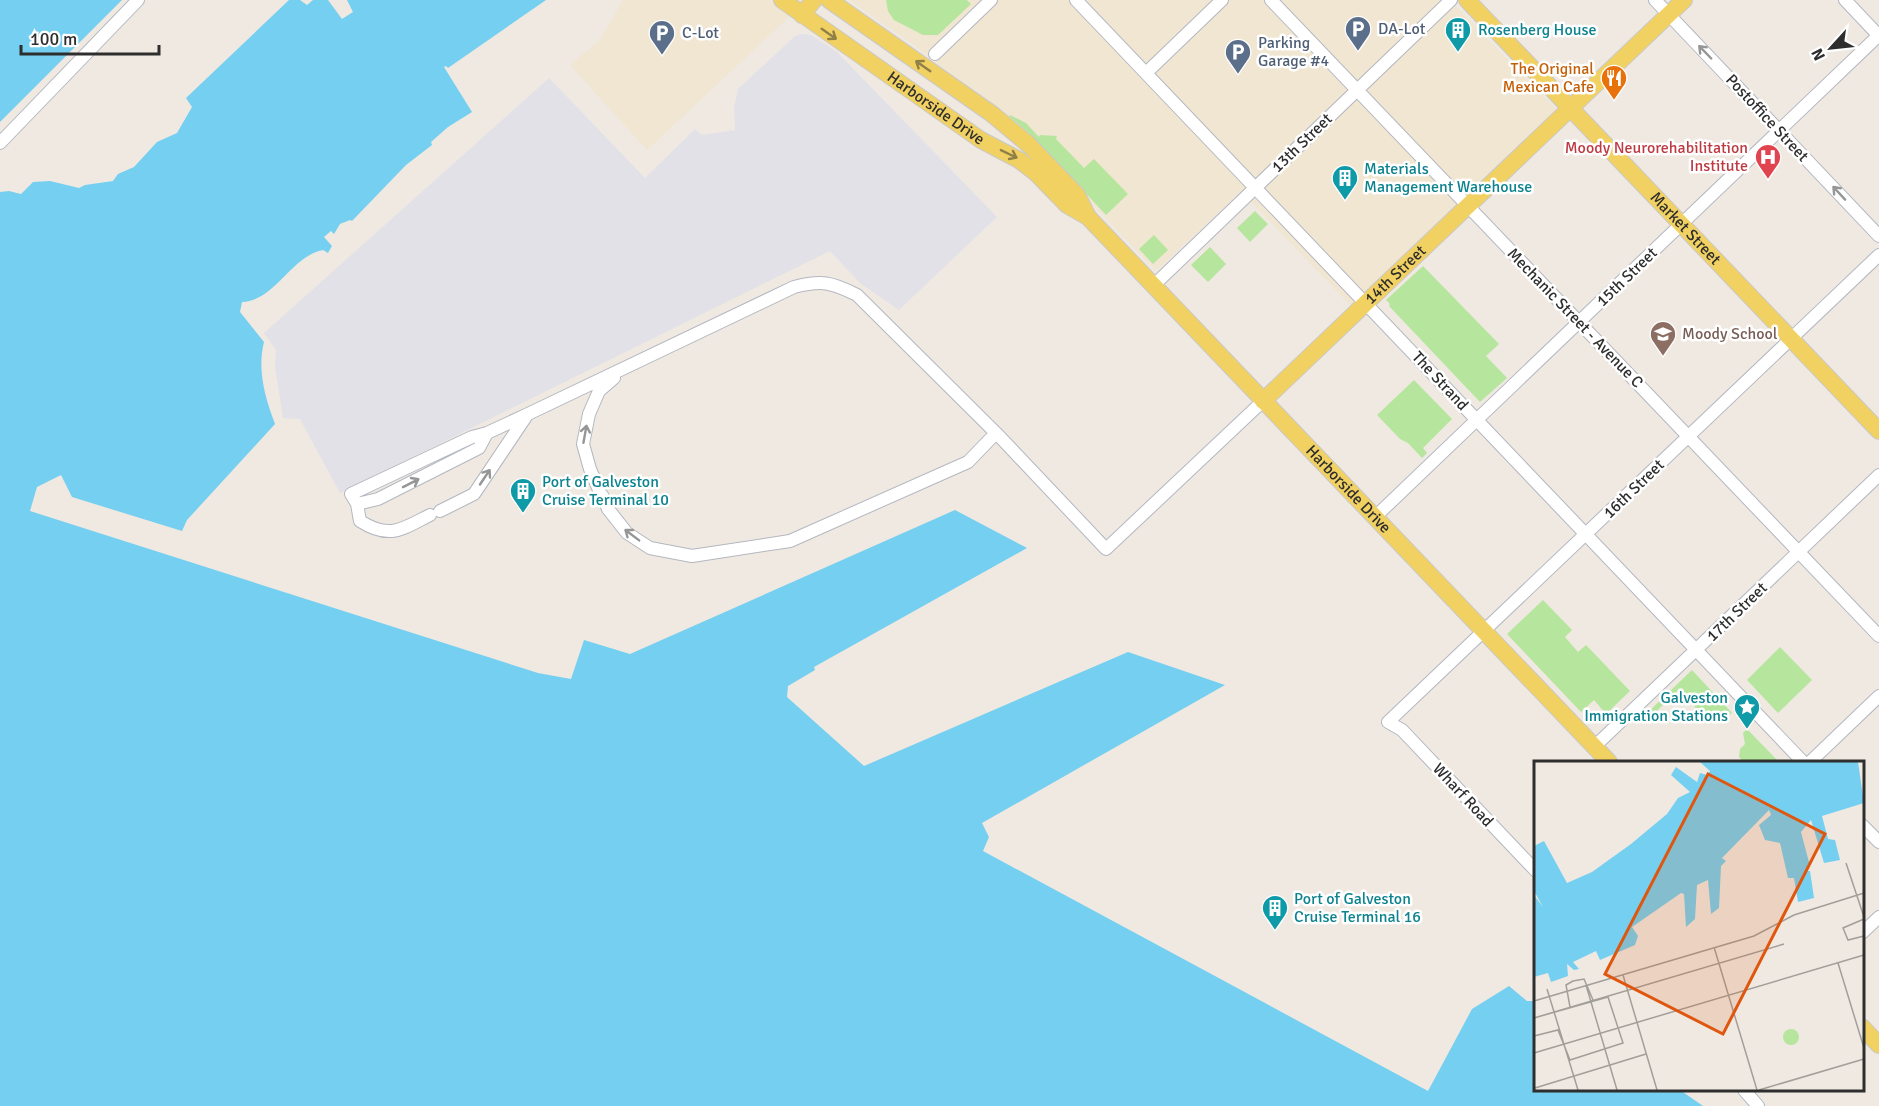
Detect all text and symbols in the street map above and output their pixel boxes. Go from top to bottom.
parking icon: DA-Lot [1343,14,1373,52]
building icon: Rosenberg House [1443,15,1473,53]
scale bar [21,18,159,56]
parking icon: C-Lot [647,18,677,56]
north arrow [1801,18,1861,78]
place label: DA-Lot [1378,19,1426,39]
place label: Rosenberg House [1478,20,1596,40]
place label: C-Lot [682,23,719,43]
text: 100 m [30,28,77,50]
one-way arrow [821,28,837,40]
place label: Parking Garage #4 [1258,33,1330,71]
parking icon: Parking Garage #4 [1223,37,1253,75]
one-way arrow [1698,45,1712,60]
text: N [1807,45,1830,64]
place label: The Original Mexican Cafe [1503,59,1594,97]
one-way arrow [915,60,931,72]
restaurant icon: The Original Mexican Cafe [1599,63,1629,101]
street label: Harborside Drive [883,67,988,149]
street label: Postoffice Street [1721,70,1813,166]
street label: 13th Street [1267,109,1337,177]
place label: Moody Neurorehabilitation Institute [1565,138,1748,176]
hospital icon: Moody Neurorehabilitation Institute [1753,142,1783,180]
one-way arrow [999,149,1017,161]
place label: Materials Management Warehouse [1364,159,1532,197]
building icon: Materials Management Warehouse [1330,163,1360,201]
one-way arrow [1832,186,1846,201]
street label: Market Street [1646,188,1725,269]
street label: 14th Street [1361,241,1431,309]
street label: 15th Street [1592,243,1662,311]
street label: Mechanic Street - Avenue C [1503,244,1647,392]
school or university icon: Moody School [1648,319,1678,357]
place label: Moody School [1682,324,1778,344]
street label: The Strand [1408,347,1472,415]
one-way arrow [580,425,591,445]
street label: Harborside Drive [1301,441,1395,538]
street label: 16th Street [1599,455,1669,523]
one-way arrow [479,469,492,486]
place label: Port of Galveston Cruise Terminal 10 [542,472,669,510]
one-way arrow [402,476,420,488]
building icon: Port of Galveston Cruise Terminal 10 [508,476,538,514]
one-way arrow [624,529,640,541]
street label: 17th Street [1702,578,1772,646]
place label: Galveston Immigration Stations [1584,688,1728,726]
place icon: Galveston Immigration Stations [1732,692,1762,730]
street label: Wharf Road [1428,759,1498,831]
inset map [1534,761,1864,1091]
place label: Port of Galveston Cruise Terminal 16 [1294,889,1421,927]
building icon: Port of Galveston Cruise Terminal 16 [1260,893,1290,931]

